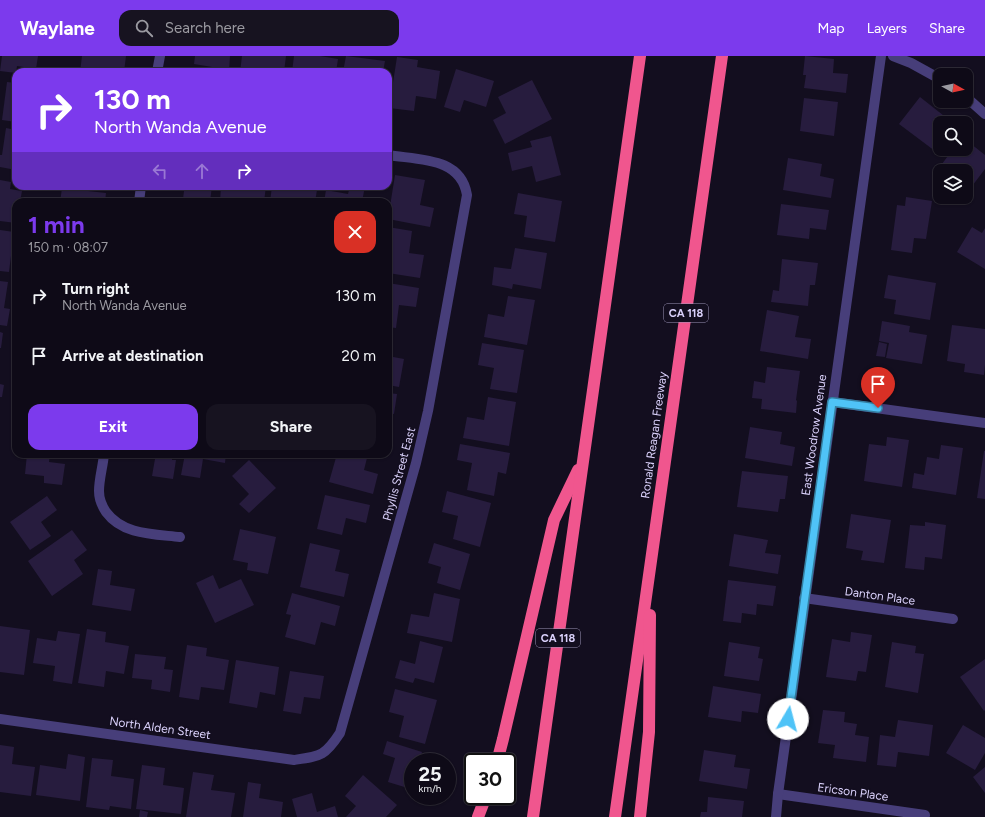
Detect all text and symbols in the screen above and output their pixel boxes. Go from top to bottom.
search box [119,10,399,46]
text: Waylane [20,17,95,40]
icon: search [133,17,155,39]
text: Search here [165,19,245,37]
text: Map [817,20,845,37]
text: Layers [867,20,907,37]
text: Share [929,20,965,37]
north arrow [933,68,973,108]
map controls [933,68,973,204]
text: 130 m [94,82,171,116]
icon: right [28,84,80,136]
text: North Wanda Avenue [94,116,267,138]
button: search [933,116,973,156]
icon: left [149,160,171,182]
icon: ahead [191,160,213,182]
icon: right [233,160,255,182]
button: layers [933,164,973,204]
text: 1 min [28,210,85,239]
button: close [334,211,376,253]
text: 150 m · 08:07 [28,240,108,255]
text: Turn right [62,280,130,298]
icon: right [28,285,50,307]
text: 130 m [336,287,376,305]
text: North Wanda Avenue [62,298,187,313]
road number: CA 118 [664,304,708,322]
icon: arrive [28,345,50,367]
text: Arrive at destination [62,347,203,365]
text: 20 m [342,347,376,365]
pin [861,367,895,408]
street label: Ronald Reagan Freeway [638,370,670,499]
street label: East Woodrow Avenue [799,373,829,496]
icon: arrive [867,373,889,395]
button: Exit [28,404,198,450]
button: Share [206,404,376,450]
street label: Phyllis Street East [380,425,418,522]
street label: Danton Place [844,584,917,608]
road number: CA 118 [536,629,580,647]
position arrow [767,698,809,740]
street label: North Alden Street [108,714,212,742]
speed limit sign: 30 [464,753,516,805]
text: 25 [418,762,442,786]
street label: Ericson Place [817,780,890,804]
text: km/h [419,782,441,795]

